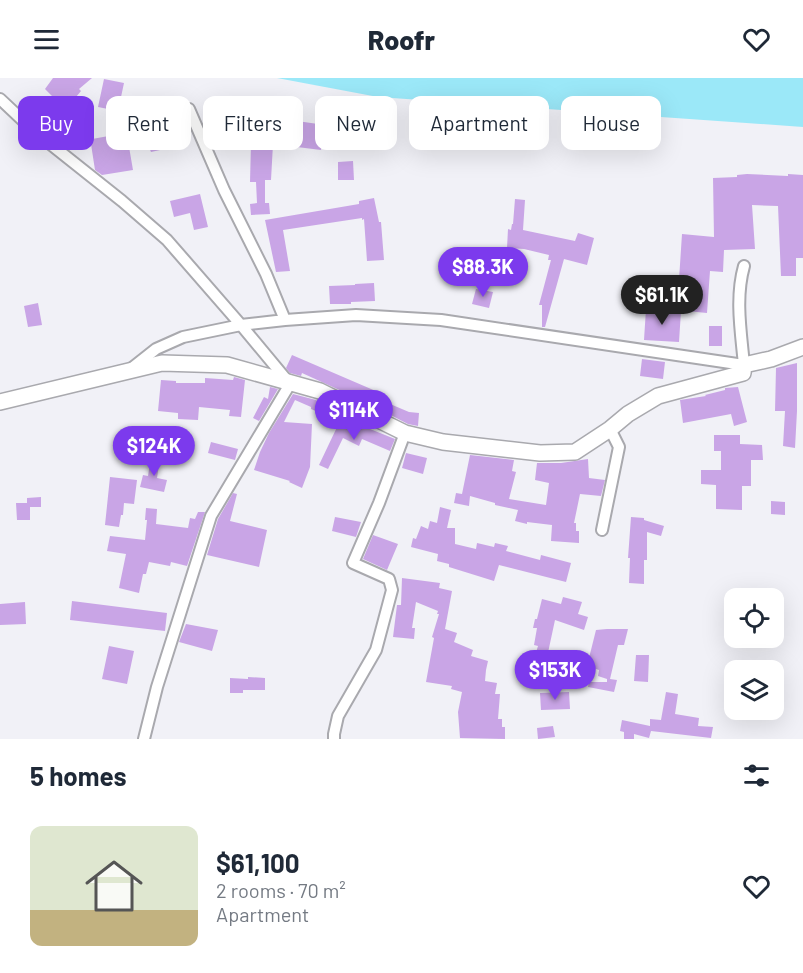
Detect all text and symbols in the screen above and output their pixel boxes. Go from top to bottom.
icon: menu [30,23,63,56]
text: Roofr [368,23,435,55]
icon: heart [740,23,773,56]
chip: Buy [18,96,94,150]
chip: Rent [106,96,191,150]
chip: Filters [203,96,303,150]
chip: New [315,96,397,150]
chip: Apartment [409,96,549,150]
chip: House [561,96,661,150]
pin: $88.3K [434,247,532,298]
text: $88.3K [452,254,514,278]
pin: $61.1K [613,275,711,326]
text: $61.1K [635,282,689,306]
pin: $114K [312,390,396,441]
text: $114K [329,397,379,421]
pin: $124K [112,426,196,477]
text: $124K [127,433,181,457]
map controls [724,588,784,720]
button: locate [724,588,784,648]
pin: $153K [513,650,597,701]
text: $153K [529,657,581,681]
button: layers [724,660,784,720]
icon: filters [740,759,773,792]
text: 5 homes [30,760,127,791]
text: $61,100 [216,847,300,878]
icon: home [78,850,150,922]
icon: heart [740,870,773,903]
text: 2 rooms · 70 m² [216,878,346,902]
text: Apartment [216,902,309,926]

